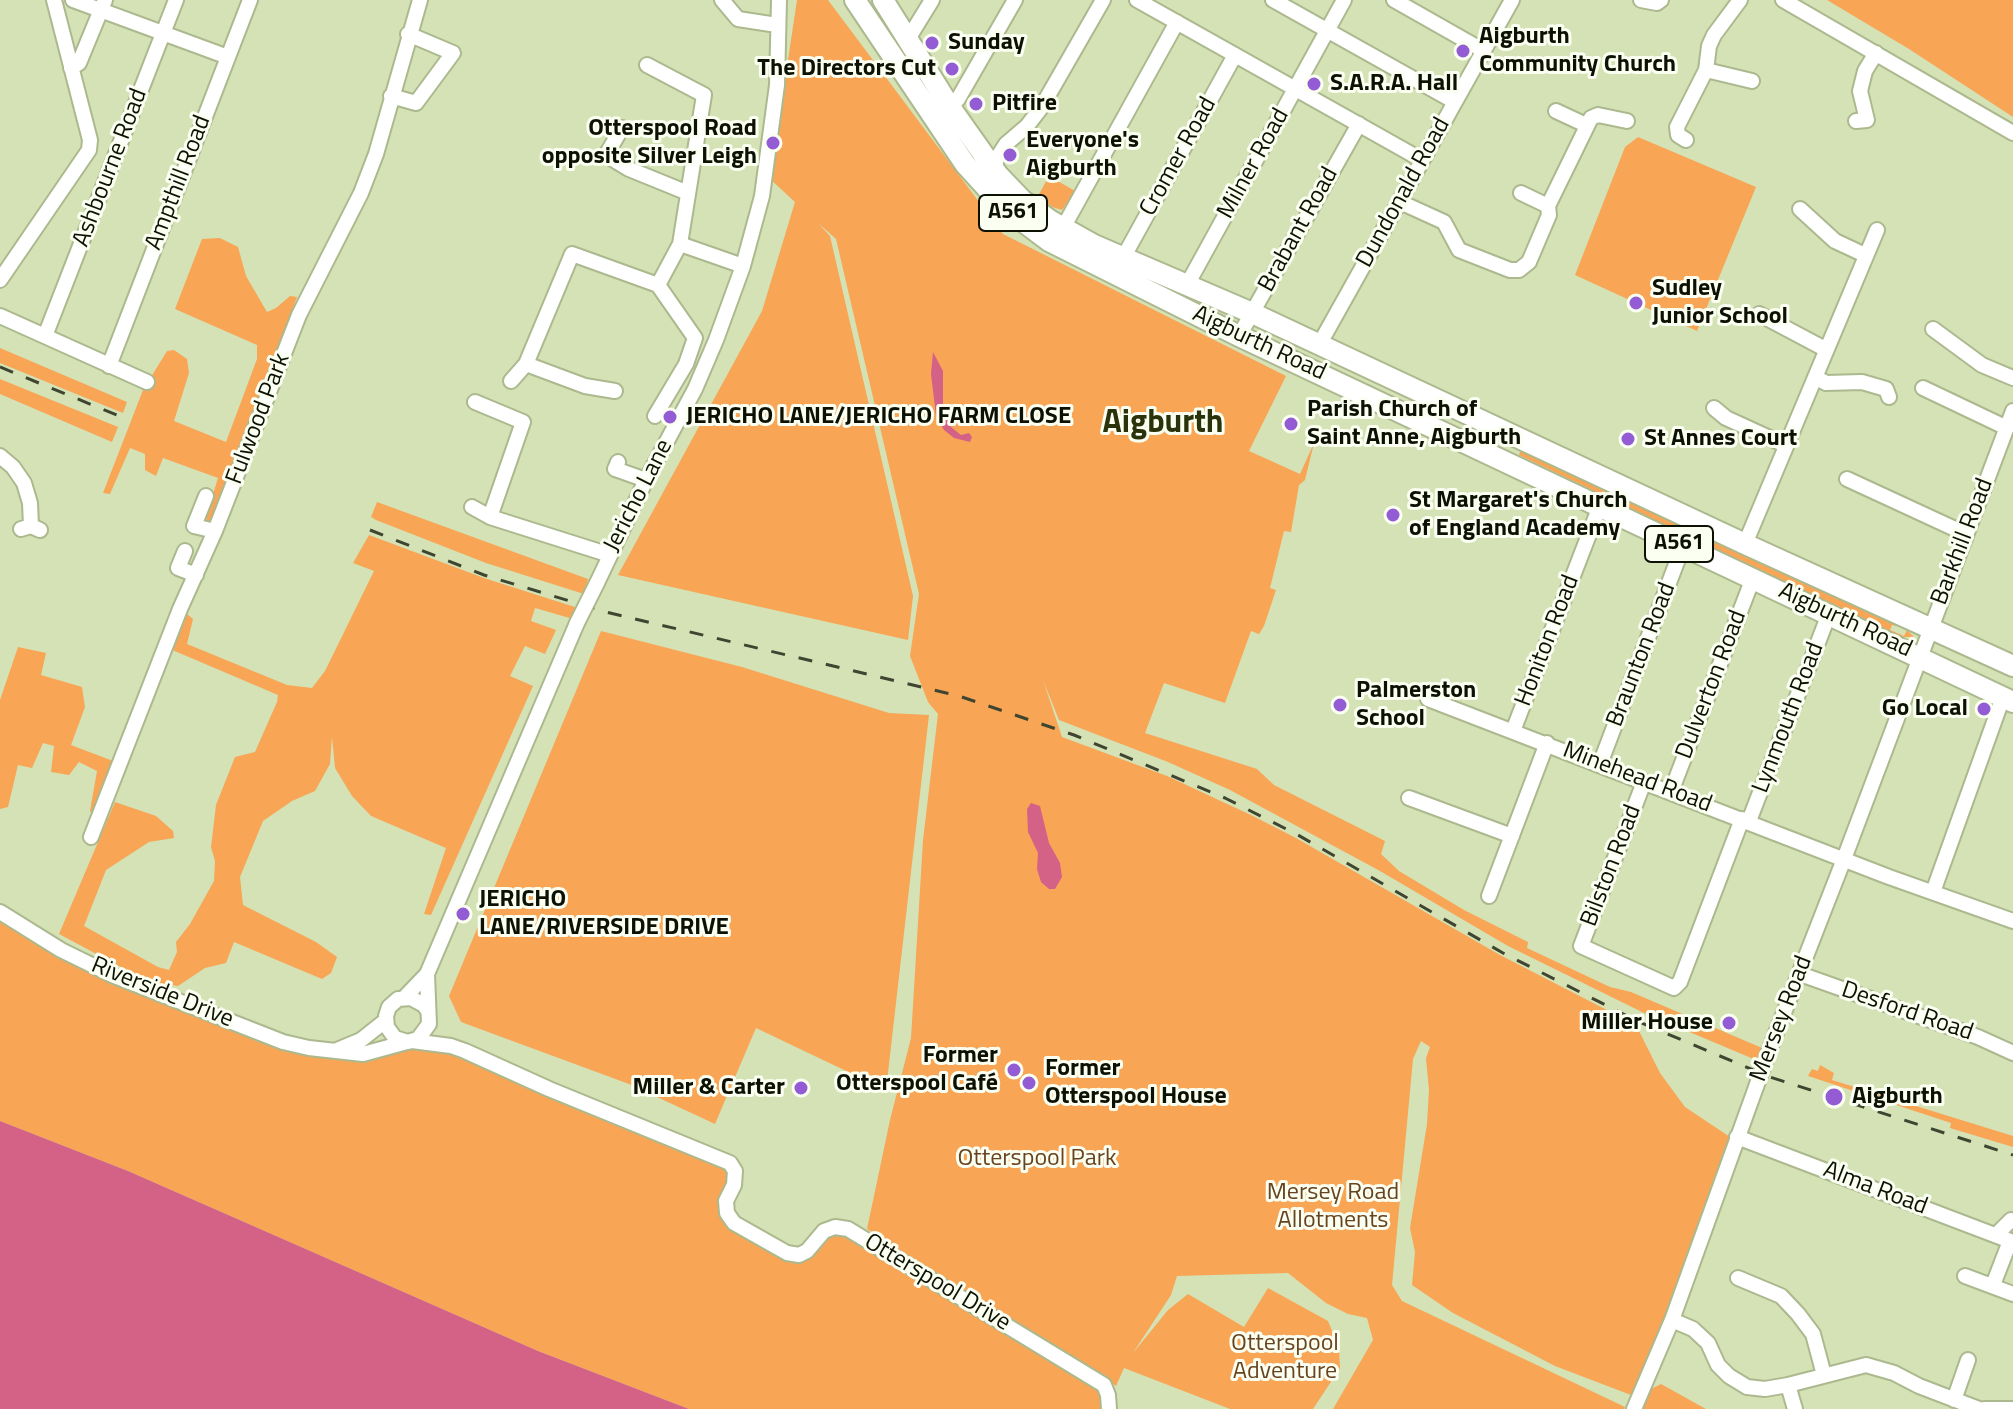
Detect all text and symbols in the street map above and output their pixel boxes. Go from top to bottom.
place label: Aigburth Community Church [1479,23,1676,79]
place label: Sunday [948,29,1025,57]
marker: Sunday [923,34,941,52]
marker: Aigburth Community Church [1454,42,1472,60]
place label: The Directors Cut [757,55,936,83]
marker: The Directors Cut [943,60,961,78]
place label: S.A.R.A. Hall [1330,70,1458,98]
marker: S.A.R.A. Hall [1305,75,1323,93]
street label: Ashbourne Road [68,85,154,251]
place label: Pitfire [992,90,1057,118]
street label: Cromer Road [1135,93,1223,221]
marker: Pitfire [967,95,985,113]
street label: Milner Road [1212,104,1296,224]
street label: Ampthill Road [140,112,218,254]
street label: Dundonald Road [1351,113,1457,273]
place label: Otterspool Road opposite Silver Leigh [542,115,757,171]
place label: Everyone's Aigburth [1026,127,1139,183]
marker: Otterspool Road opposite Silver Leigh [764,134,782,152]
marker: Everyone's Aigburth [1001,146,1019,164]
street label: Brabant Road [1253,163,1345,297]
road number: A561 [979,195,1047,231]
place label: Sudley Junior School [1652,275,1788,331]
marker: Sudley Junior School [1627,294,1645,312]
street label: Aigburth Road [1188,300,1330,388]
street label: Fulwood Park [221,349,297,489]
place label: Parish Church of Saint Anne, Aigburth [1307,396,1521,452]
place label: JERICHO LANE/JERICHO FARM CLOSE [686,403,1071,431]
district label: Aigburth [1103,405,1223,443]
marker: JERICHO LANE/JERICHO FARM CLOSE [661,408,679,426]
marker: Parish Church of Saint Anne, Aigburth [1282,415,1300,433]
place label: St Annes Court [1644,425,1797,453]
marker: St Annes Court [1619,430,1637,448]
street label: Jericho Lane [598,435,680,557]
street label: Barkhill Road [1926,475,2000,609]
place label: St Margaret's Church of England Academy [1409,487,1628,543]
marker: St Margaret's Church of England Academy [1384,506,1402,524]
road number: A561 [1645,526,1713,562]
street label: Honiton Road [1510,571,1586,711]
street label: Aigburth Road [1774,577,1916,665]
street label: Braunton Road [1601,579,1683,731]
street label: Dulverton Road [1670,607,1754,763]
street label: Lynmouth Road [1747,639,1831,797]
place label: Palmerston School [1356,677,1476,733]
place label: Go Local [1882,695,1968,723]
marker: Palmerston School [1331,696,1349,714]
marker: Go Local [1975,700,1993,718]
street label: Minehead Road [1558,736,1716,820]
street label: Bilston Road [1576,801,1648,931]
place label: JERICHO LANE/RIVERSIDE DRIVE [479,886,729,942]
marker: JERICHO LANE/RIVERSIDE DRIVE [454,905,472,923]
street label: Riverside Drive [87,951,237,1035]
street label: Mersey Road [1745,952,1819,1086]
street label: Desford Road [1838,976,1976,1048]
place label: Miller House [1581,1009,1713,1037]
marker: Miller House [1720,1014,1738,1032]
place label: Former Otterspool Café [836,1042,998,1098]
place label: Former Otterspool House [1045,1055,1227,1111]
marker: Former Otterspool Café [1005,1061,1023,1079]
place label: Miller & Carter [633,1074,785,1102]
marker: Former Otterspool House [1020,1074,1038,1092]
marker: Miller & Carter [792,1079,810,1097]
place label: Aigburth [1852,1083,1943,1111]
marker: Aigburth [1823,1086,1845,1108]
park label: Otterspool Park [957,1145,1117,1173]
street label: Alma Road [1819,1156,1931,1222]
park label: Mersey Road Allotments [1267,1179,1399,1235]
street label: Otterspool Drive [859,1228,1015,1338]
park label: Otterspool Adventure [1231,1330,1339,1386]

